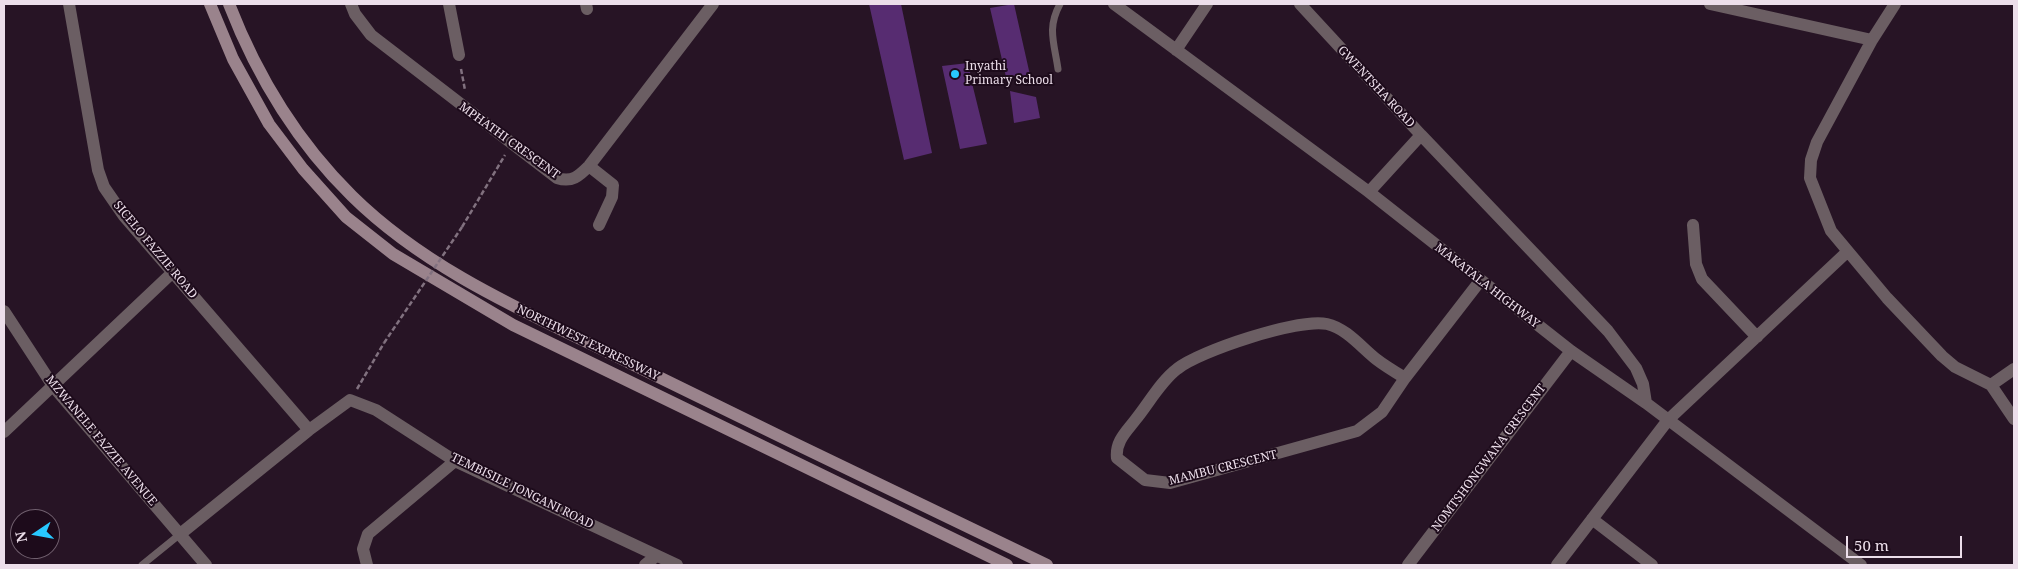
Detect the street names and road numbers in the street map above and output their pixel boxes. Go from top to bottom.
street label: GWENTSHA ROAD [1335,43,1417,131]
street label: MPHATHI CRESCENT [456,100,562,182]
street label: SICELO FAZZIE ROAD [110,198,200,302]
street label: MAKATALA HIGHWAY [1432,241,1542,331]
street label: NORTHWEST EXPRESSWAY [514,302,662,384]
street label: MZWANELE FAZZIE AVENUE [42,373,160,509]
street label: NOMTSHONGWANA CRESCENT [1429,382,1549,534]
street label: MAMBU CRESCENT [1167,448,1279,488]
street label: TEMBISILE JONGANI ROAD [448,450,596,532]

